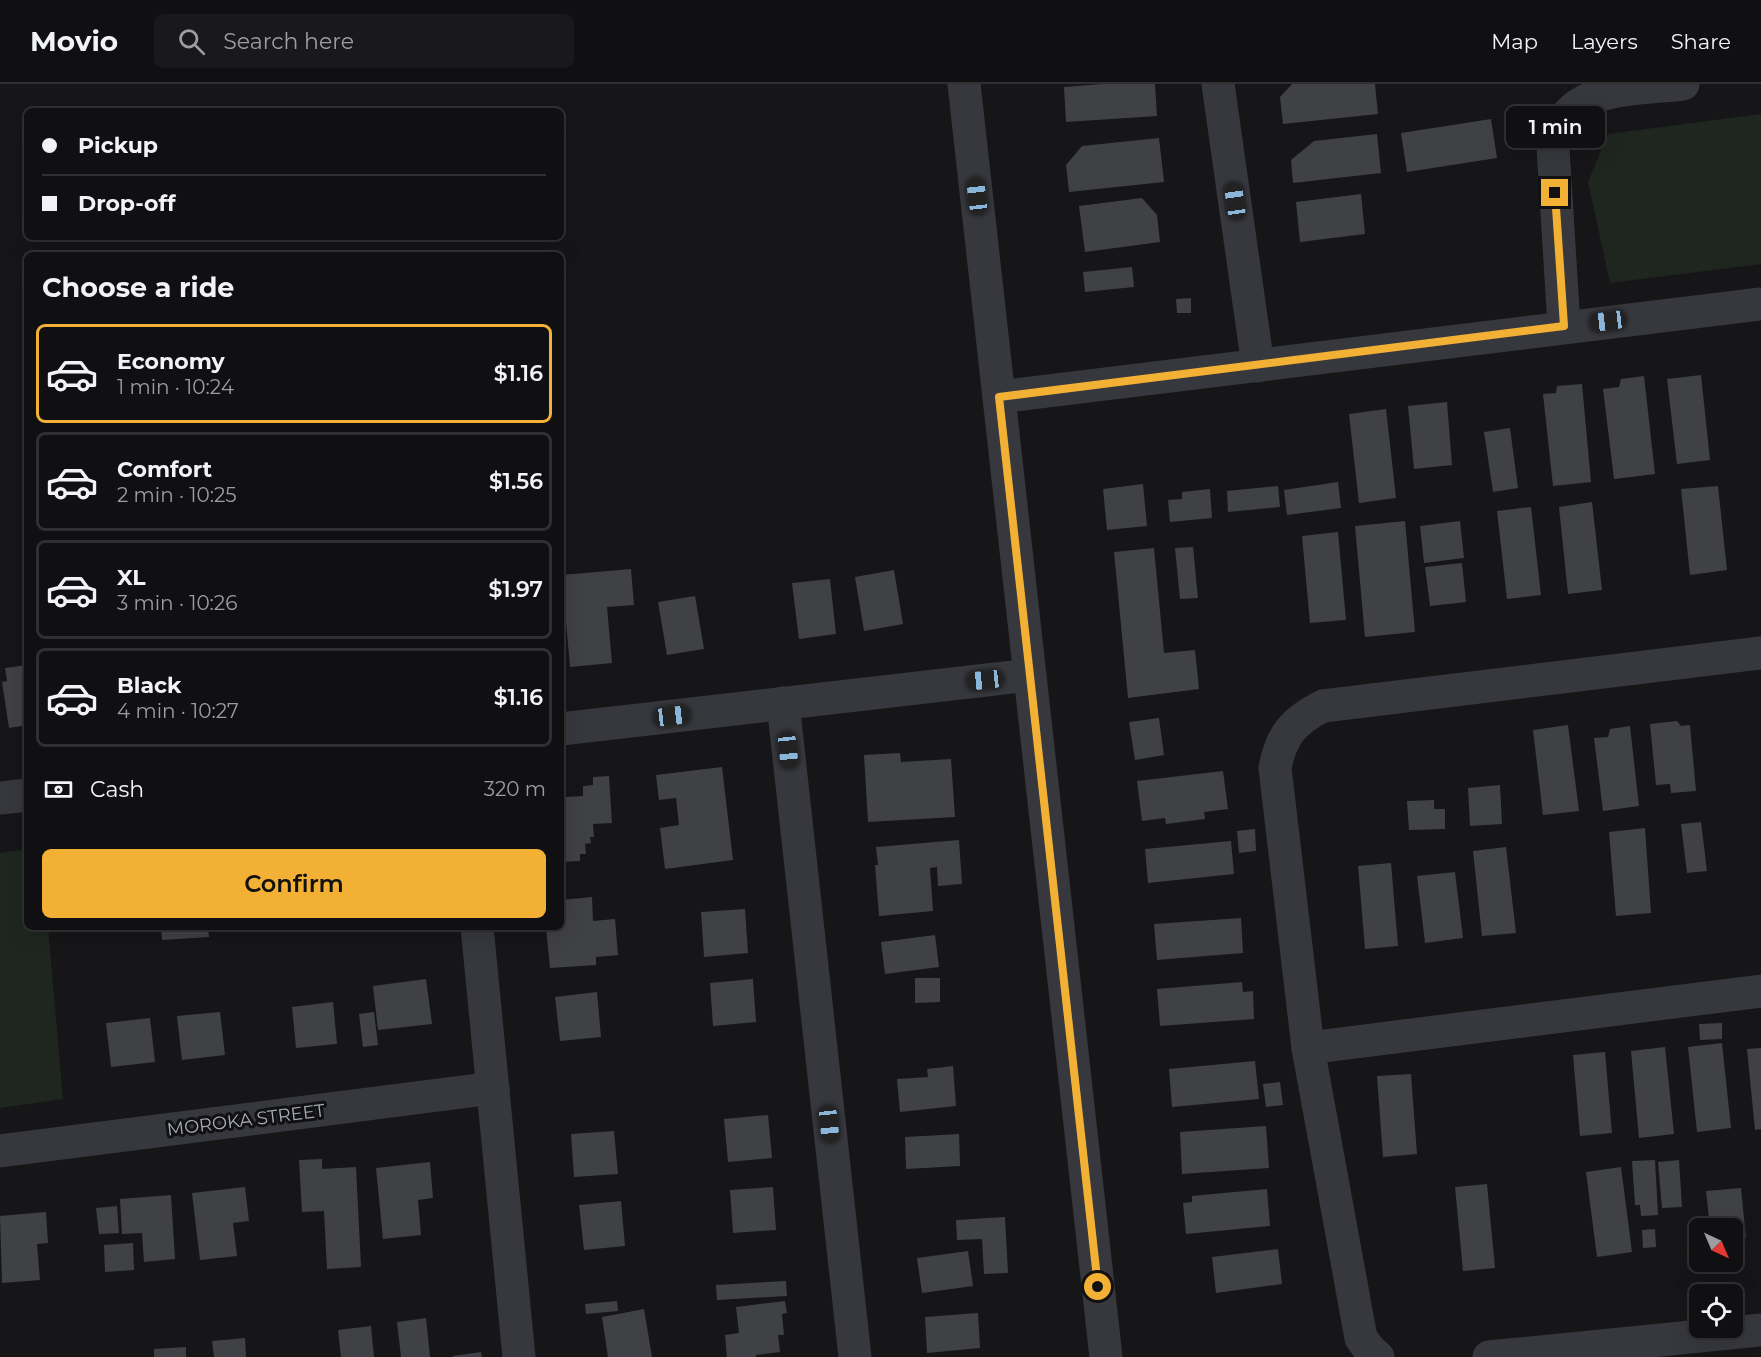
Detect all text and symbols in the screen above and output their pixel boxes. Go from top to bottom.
search box [154,14,574,68]
text: Movio [30,24,118,58]
icon: search [175,25,208,58]
text: Search here [223,28,354,55]
text: Map [1491,29,1538,54]
text: Layers [1571,29,1638,54]
text: Share [1671,29,1731,54]
callout: 1 min [1506,106,1604,148]
text: 1 min [1529,115,1582,139]
text: Pickup [78,132,158,159]
car [966,177,988,215]
route end [1541,179,1568,206]
car [1224,182,1246,220]
text: Drop-off [78,190,176,217]
text: Choose a ride [42,271,234,304]
car [1589,310,1627,332]
icon: car [45,347,99,401]
text: Economy [117,348,225,375]
text: $1.16 [494,360,543,387]
text: 1 min · 10:24 [117,375,234,399]
icon: car [45,455,99,509]
text: Comfort [117,456,212,483]
text: $1.56 [489,468,543,495]
text: 2 min · 10:25 [117,483,237,507]
icon: car [45,563,99,617]
text: XL [117,564,146,591]
text: $1.97 [489,576,543,603]
text: 3 min · 10:26 [117,591,237,615]
car [966,669,1004,691]
icon: car [45,671,99,725]
text: Black [117,672,181,699]
text: $1.16 [494,684,543,711]
text: 4 min · 10:27 [117,699,239,723]
car [653,705,691,727]
car [777,731,799,769]
icon: cash [42,773,75,806]
text: Cash [90,776,144,803]
text: 320 m [484,777,546,801]
button: Confirm [42,849,546,918]
street label: MOROKA STREET [166,1099,327,1141]
car [818,1105,840,1143]
north arrow [1689,1218,1743,1272]
map controls [1689,1218,1743,1338]
route start [1084,1273,1111,1300]
button: locate [1689,1284,1743,1338]

